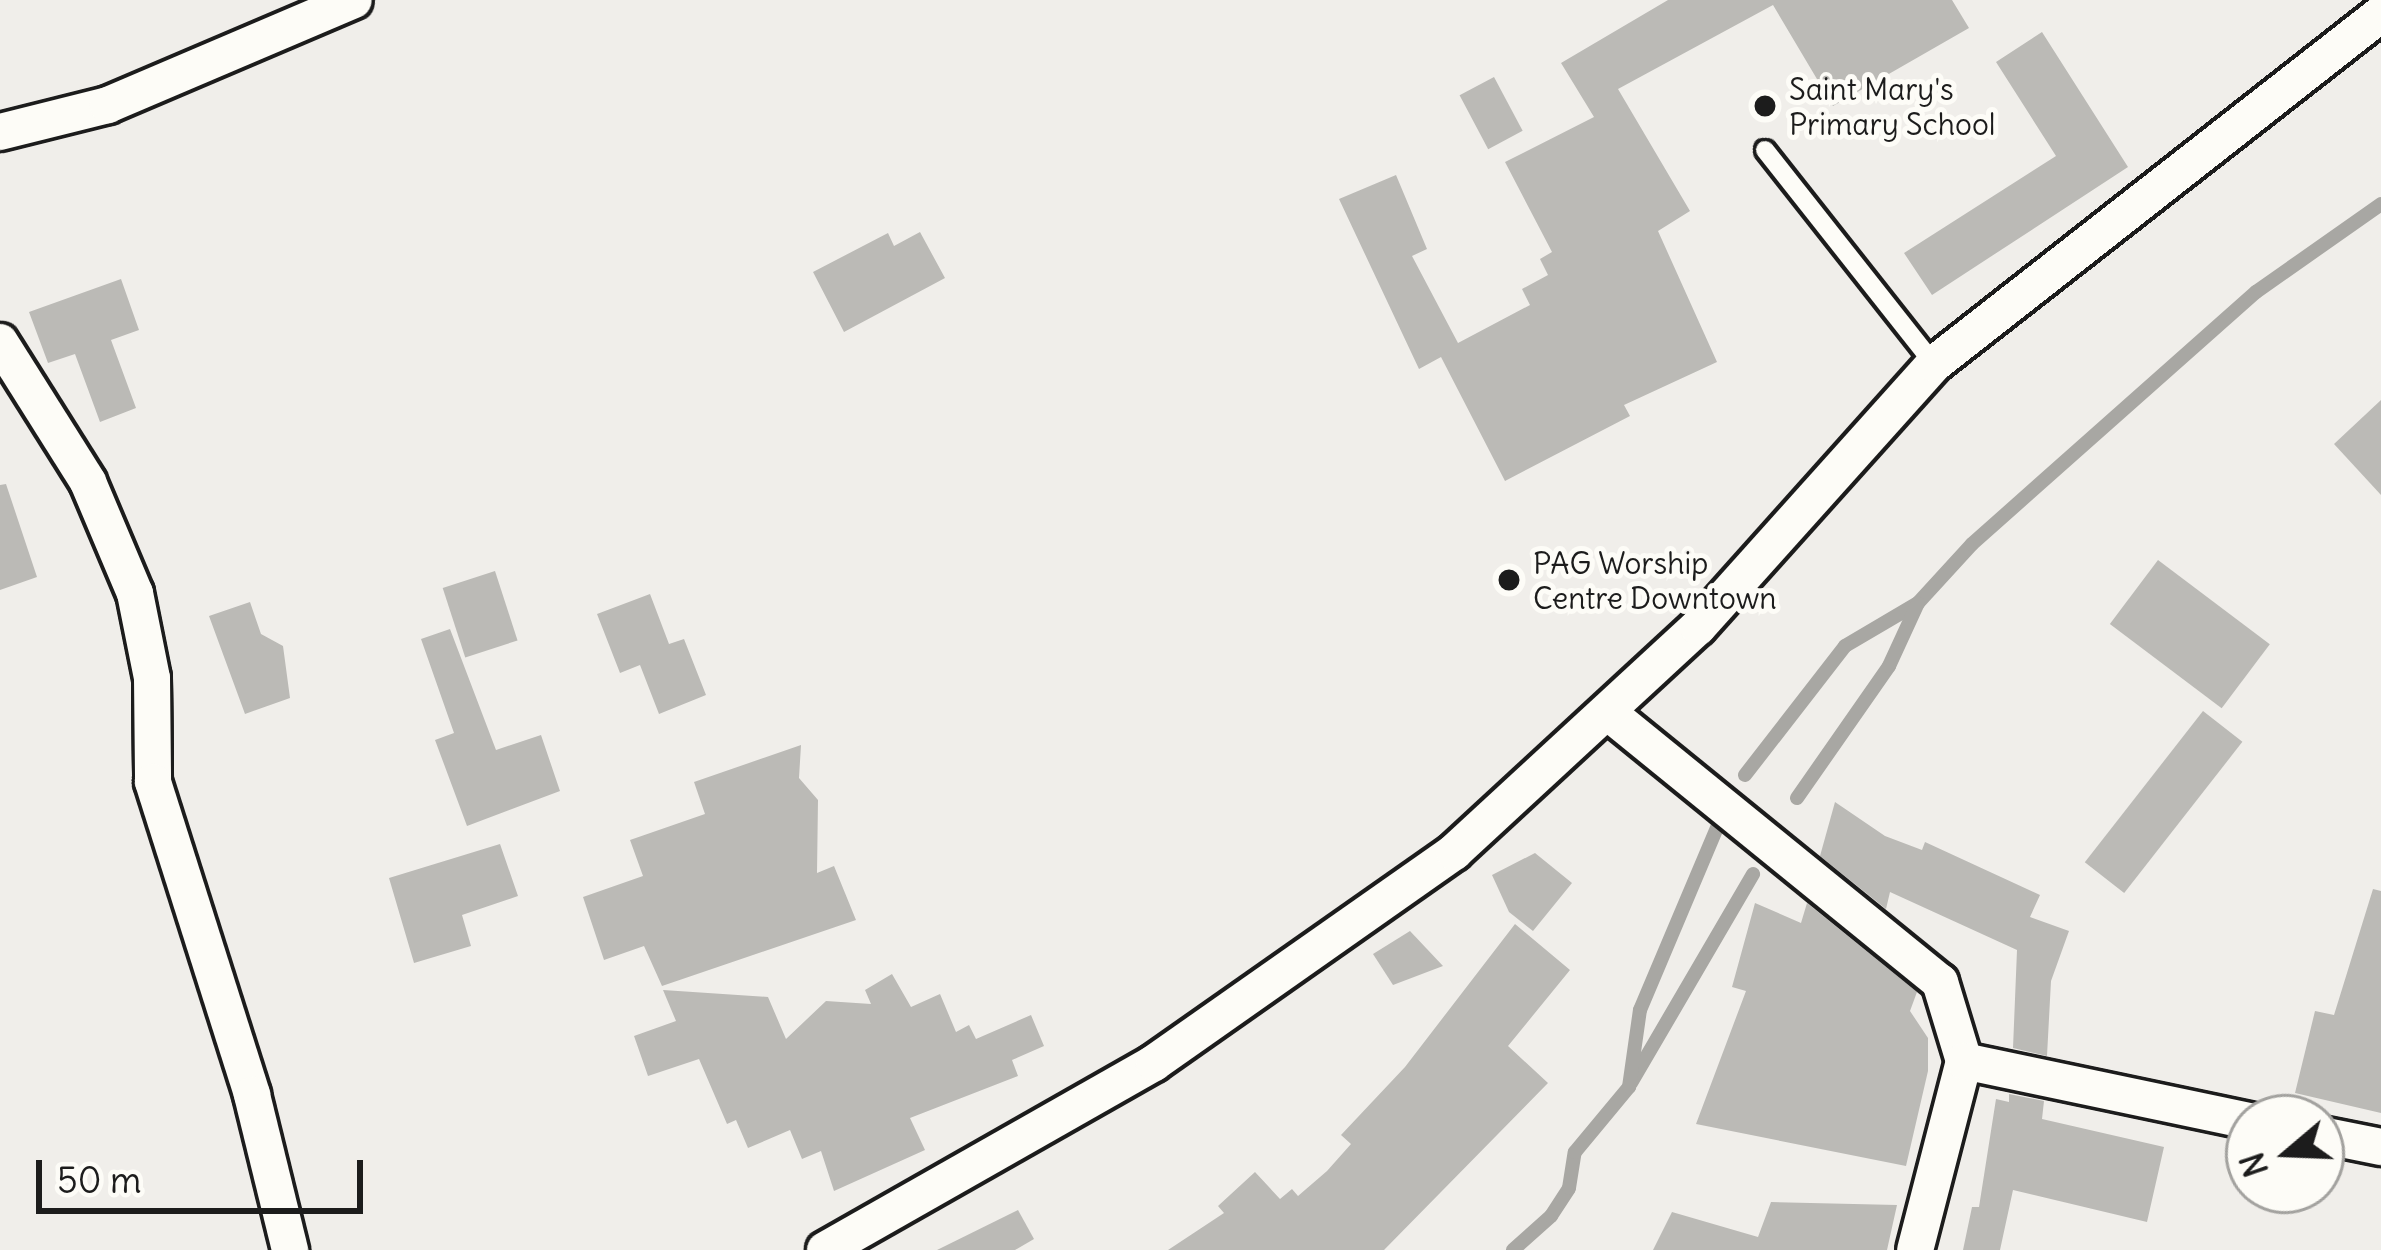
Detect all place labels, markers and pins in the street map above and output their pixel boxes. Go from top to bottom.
place label: Saint Mary's Primary School [1789,71,1996,142]
marker: Saint Mary's Primary School [1752,93,1778,119]
place label: PAG Worship Centre Downtown [1533,545,1777,616]
marker: PAG Worship Centre Downtown [1496,567,1522,593]

